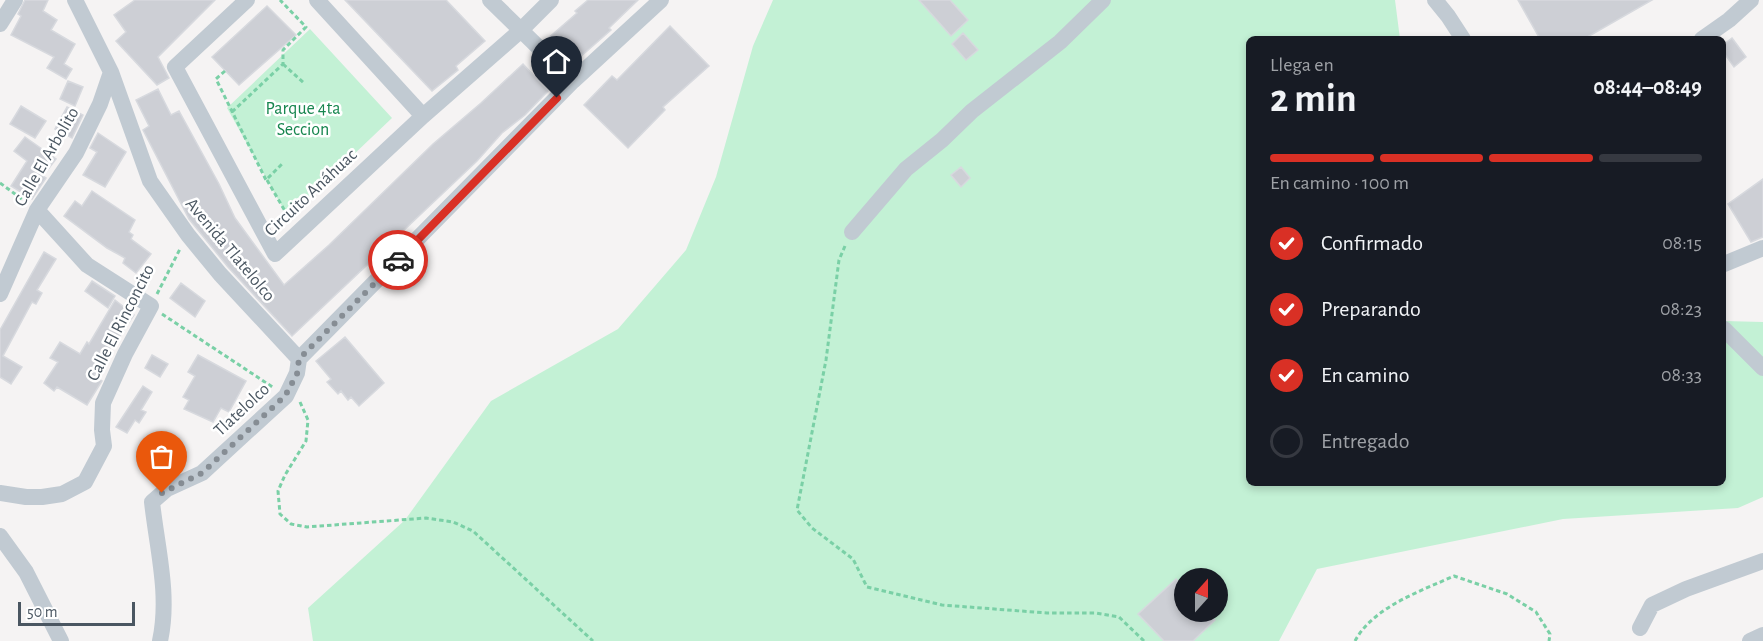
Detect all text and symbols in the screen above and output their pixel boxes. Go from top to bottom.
pin [531,36,582,98]
icon: home [540,45,573,78]
text: Llega en [1270,55,1334,75]
text: 08:44–08:49 [1593,76,1702,98]
text: 2 min [1270,80,1357,119]
park label: Parque 4ta Seccion [265,100,341,139]
street label: Calle El Arbolito [11,104,83,210]
street label: Circuito Anáhuac [261,146,361,240]
text: En camino · 100 m [1270,173,1409,193]
street label: Avenida Tlatelolco [182,195,278,305]
icon: check [1270,227,1303,260]
courier [368,230,428,290]
text: Confirmado [1321,232,1423,254]
text: 08:15 [1662,233,1702,253]
icon: car [382,244,415,277]
street label: Calle El Rinconcito [84,262,158,384]
icon: check [1270,293,1303,326]
text: Preparando [1321,298,1421,320]
text: 08:23 [1660,299,1702,319]
icon: check [1270,359,1303,392]
text: En camino [1321,364,1410,386]
text: 08:33 [1661,365,1702,385]
street label: Tlatelolco [211,380,273,440]
text: Entregado [1321,430,1410,452]
pin [136,431,187,493]
icon: bag [145,440,178,473]
north arrow [1174,568,1228,622]
map controls [1174,568,1228,622]
scale bar [18,599,135,626]
text: 50 m [27,604,58,620]

